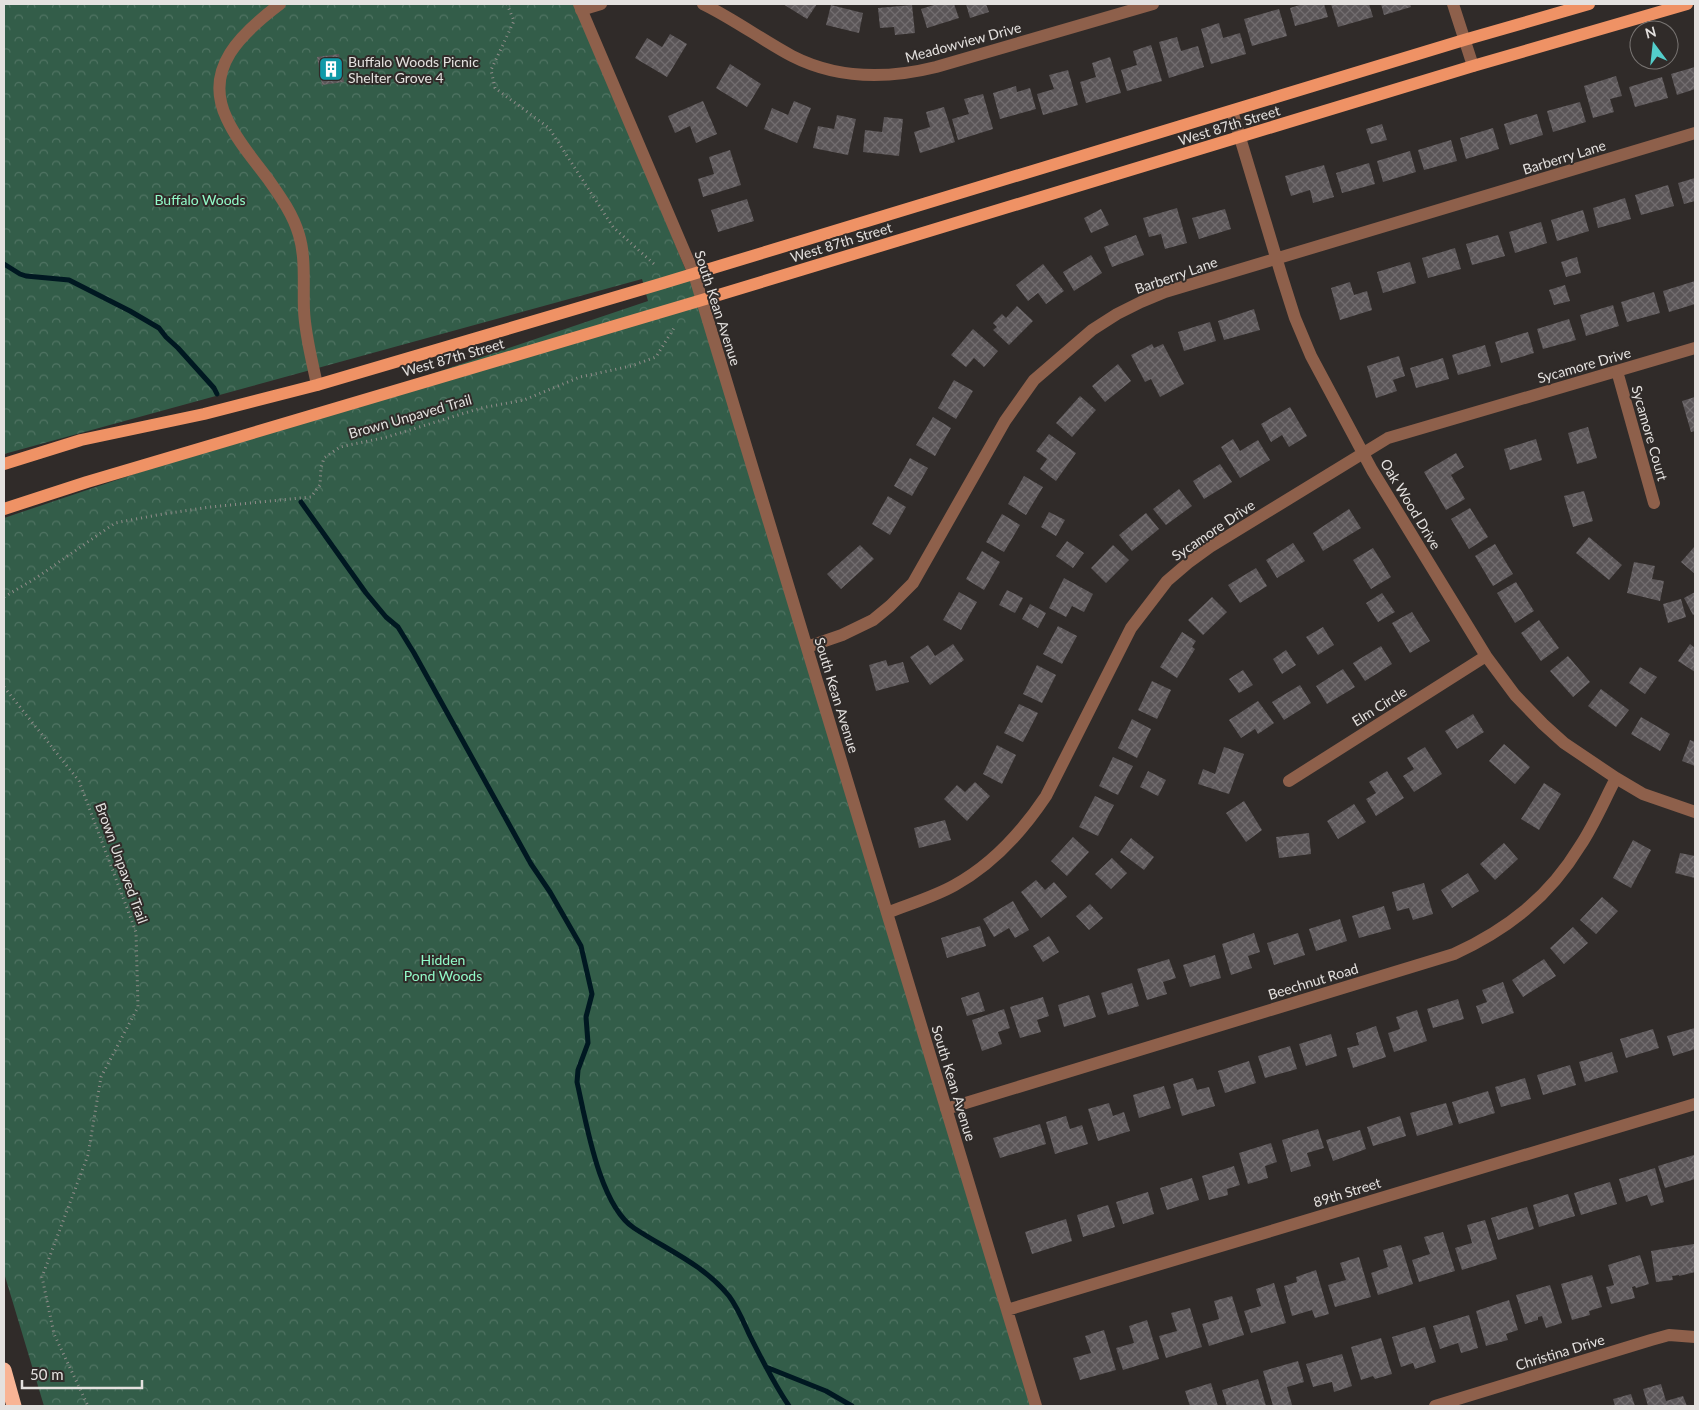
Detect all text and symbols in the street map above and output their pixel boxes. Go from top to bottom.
street label: Meadowview Drive [903,18,1023,66]
north arrow [1629,20,1679,70]
text: N [1643,22,1658,42]
place label: Buffalo Woods Picnic Shelter Grove 4 [348,53,479,86]
building icon: Buffalo Woods Picnic Shelter Grove 4 [318,56,344,82]
street label: West 87th Street [1176,101,1282,149]
street label: Barberry Lane [1520,136,1608,178]
park label: Buffalo Woods [154,191,246,208]
street label: West 87th Street [788,218,894,266]
street label: South Kean Avenue [691,248,745,368]
street label: Barberry Lane [1132,253,1220,297]
street label: West 87th Street [400,334,506,380]
street label: Sycamore Drive [1535,344,1633,386]
street label: Sycamore Court [1628,383,1672,483]
street label: Brown Unpaved Trail [346,390,474,442]
street label: Oak Wood Drive [1377,456,1445,552]
street label: Sycamore Drive [1168,496,1258,564]
street label: South Kean Avenue [811,635,863,755]
street label: Elm Circle [1348,683,1410,729]
street label: Brown Unpaved Trail [92,800,152,926]
park label: Hidden Pond Woods [404,951,482,984]
street label: Beechnut Road [1266,959,1360,1003]
street label: South Kean Avenue [928,1023,980,1143]
street label: 89th Street [1311,1174,1383,1210]
street label: Christina Drive [1514,1330,1606,1374]
scale bar [22,1358,142,1390]
text: 50 m [30,1365,64,1383]

